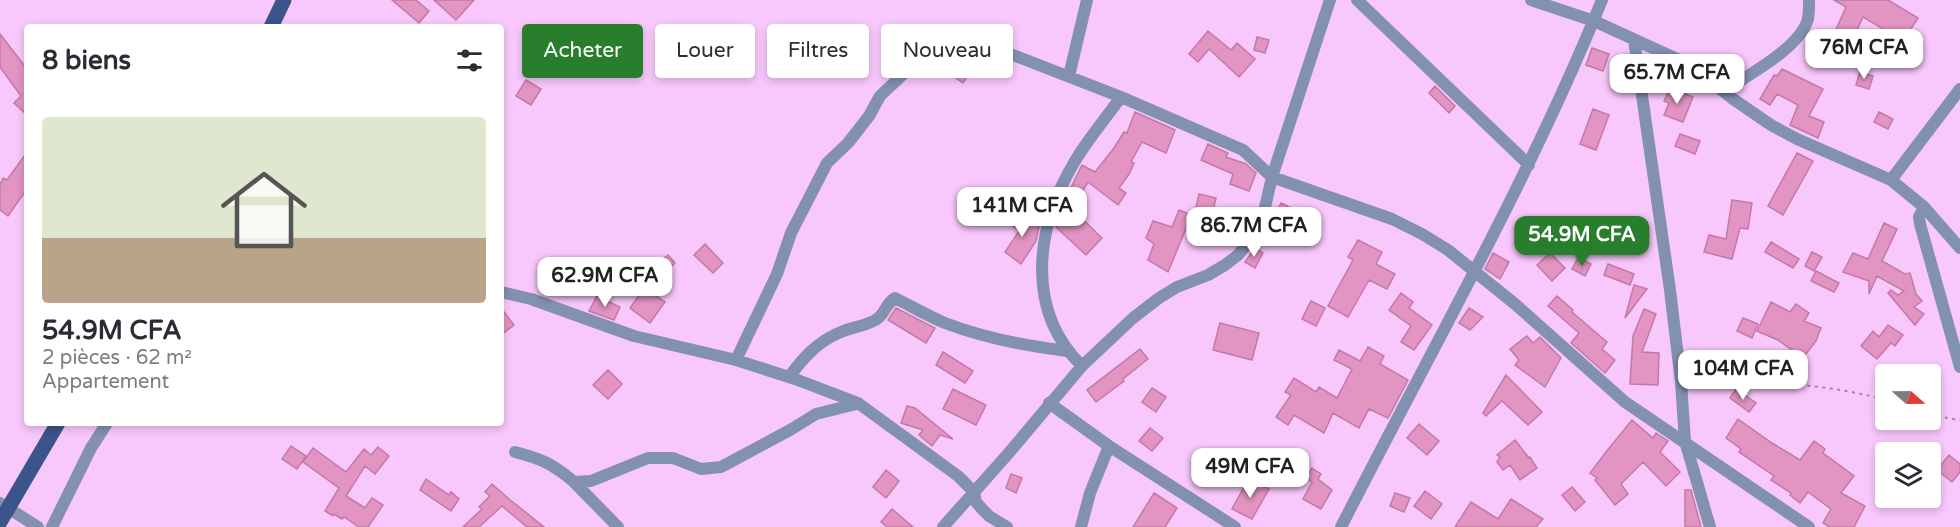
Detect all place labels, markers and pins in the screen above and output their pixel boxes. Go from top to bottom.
pin: 76M CFA [1809,29,1919,80]
pin: 65.7M CFA [1608,54,1746,105]
pin: 141M CFA [960,187,1084,238]
pin: 86.7M CFA [1185,207,1323,258]
pin: 54.9M CFA [1513,216,1651,267]
pin: 62.9M CFA [536,257,674,308]
pin: 104M CFA [1681,350,1805,401]
pin: 49M CFA [1195,448,1305,499]

